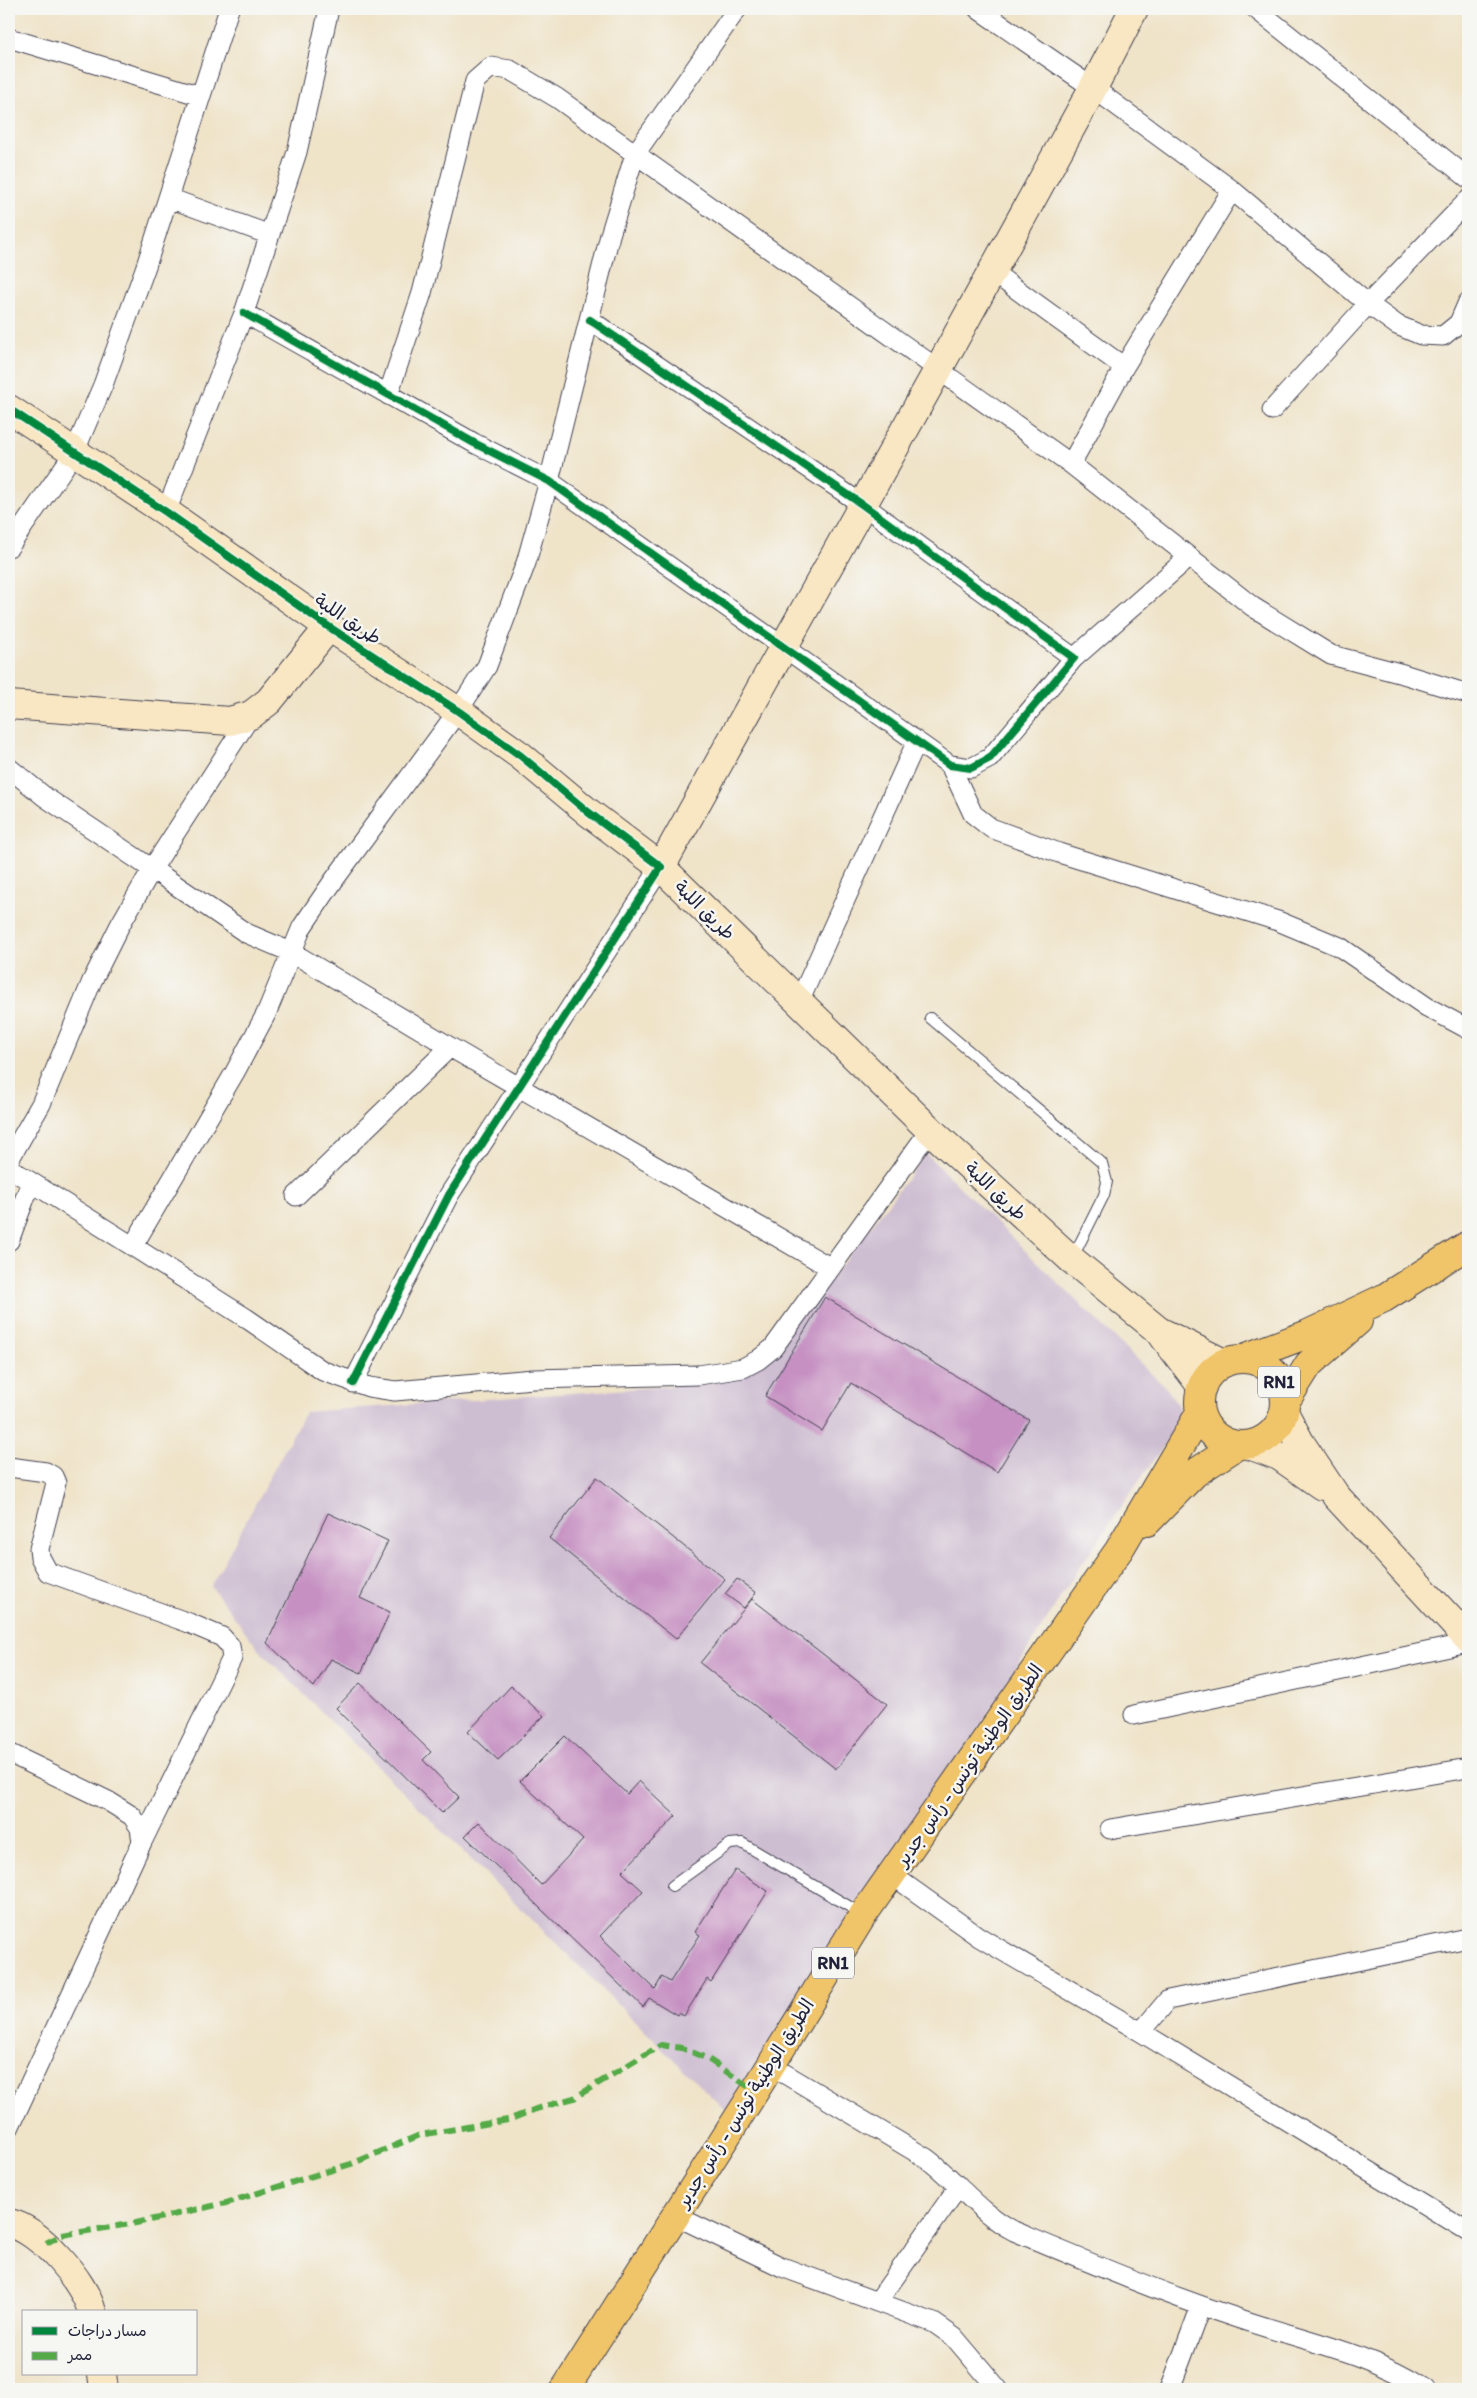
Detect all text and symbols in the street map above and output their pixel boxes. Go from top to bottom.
street label: طريق اللبة [310,588,386,650]
street label: طريق اللبة [670,875,740,945]
street label: طريق اللبة [960,1157,1032,1225]
road number: RN1 [1258,1366,1300,1398]
street label: الطريق الوطنية تونس - رأس جدير [889,1659,1048,1872]
road number: RN1 [812,1948,854,1979]
street label: الطريق الوطنية تونس - رأس جدير [670,1994,819,2213]
legend [22,2310,198,2376]
text: مسار دراجات [68,2322,147,2340]
text: ممر [66,2346,92,2364]

